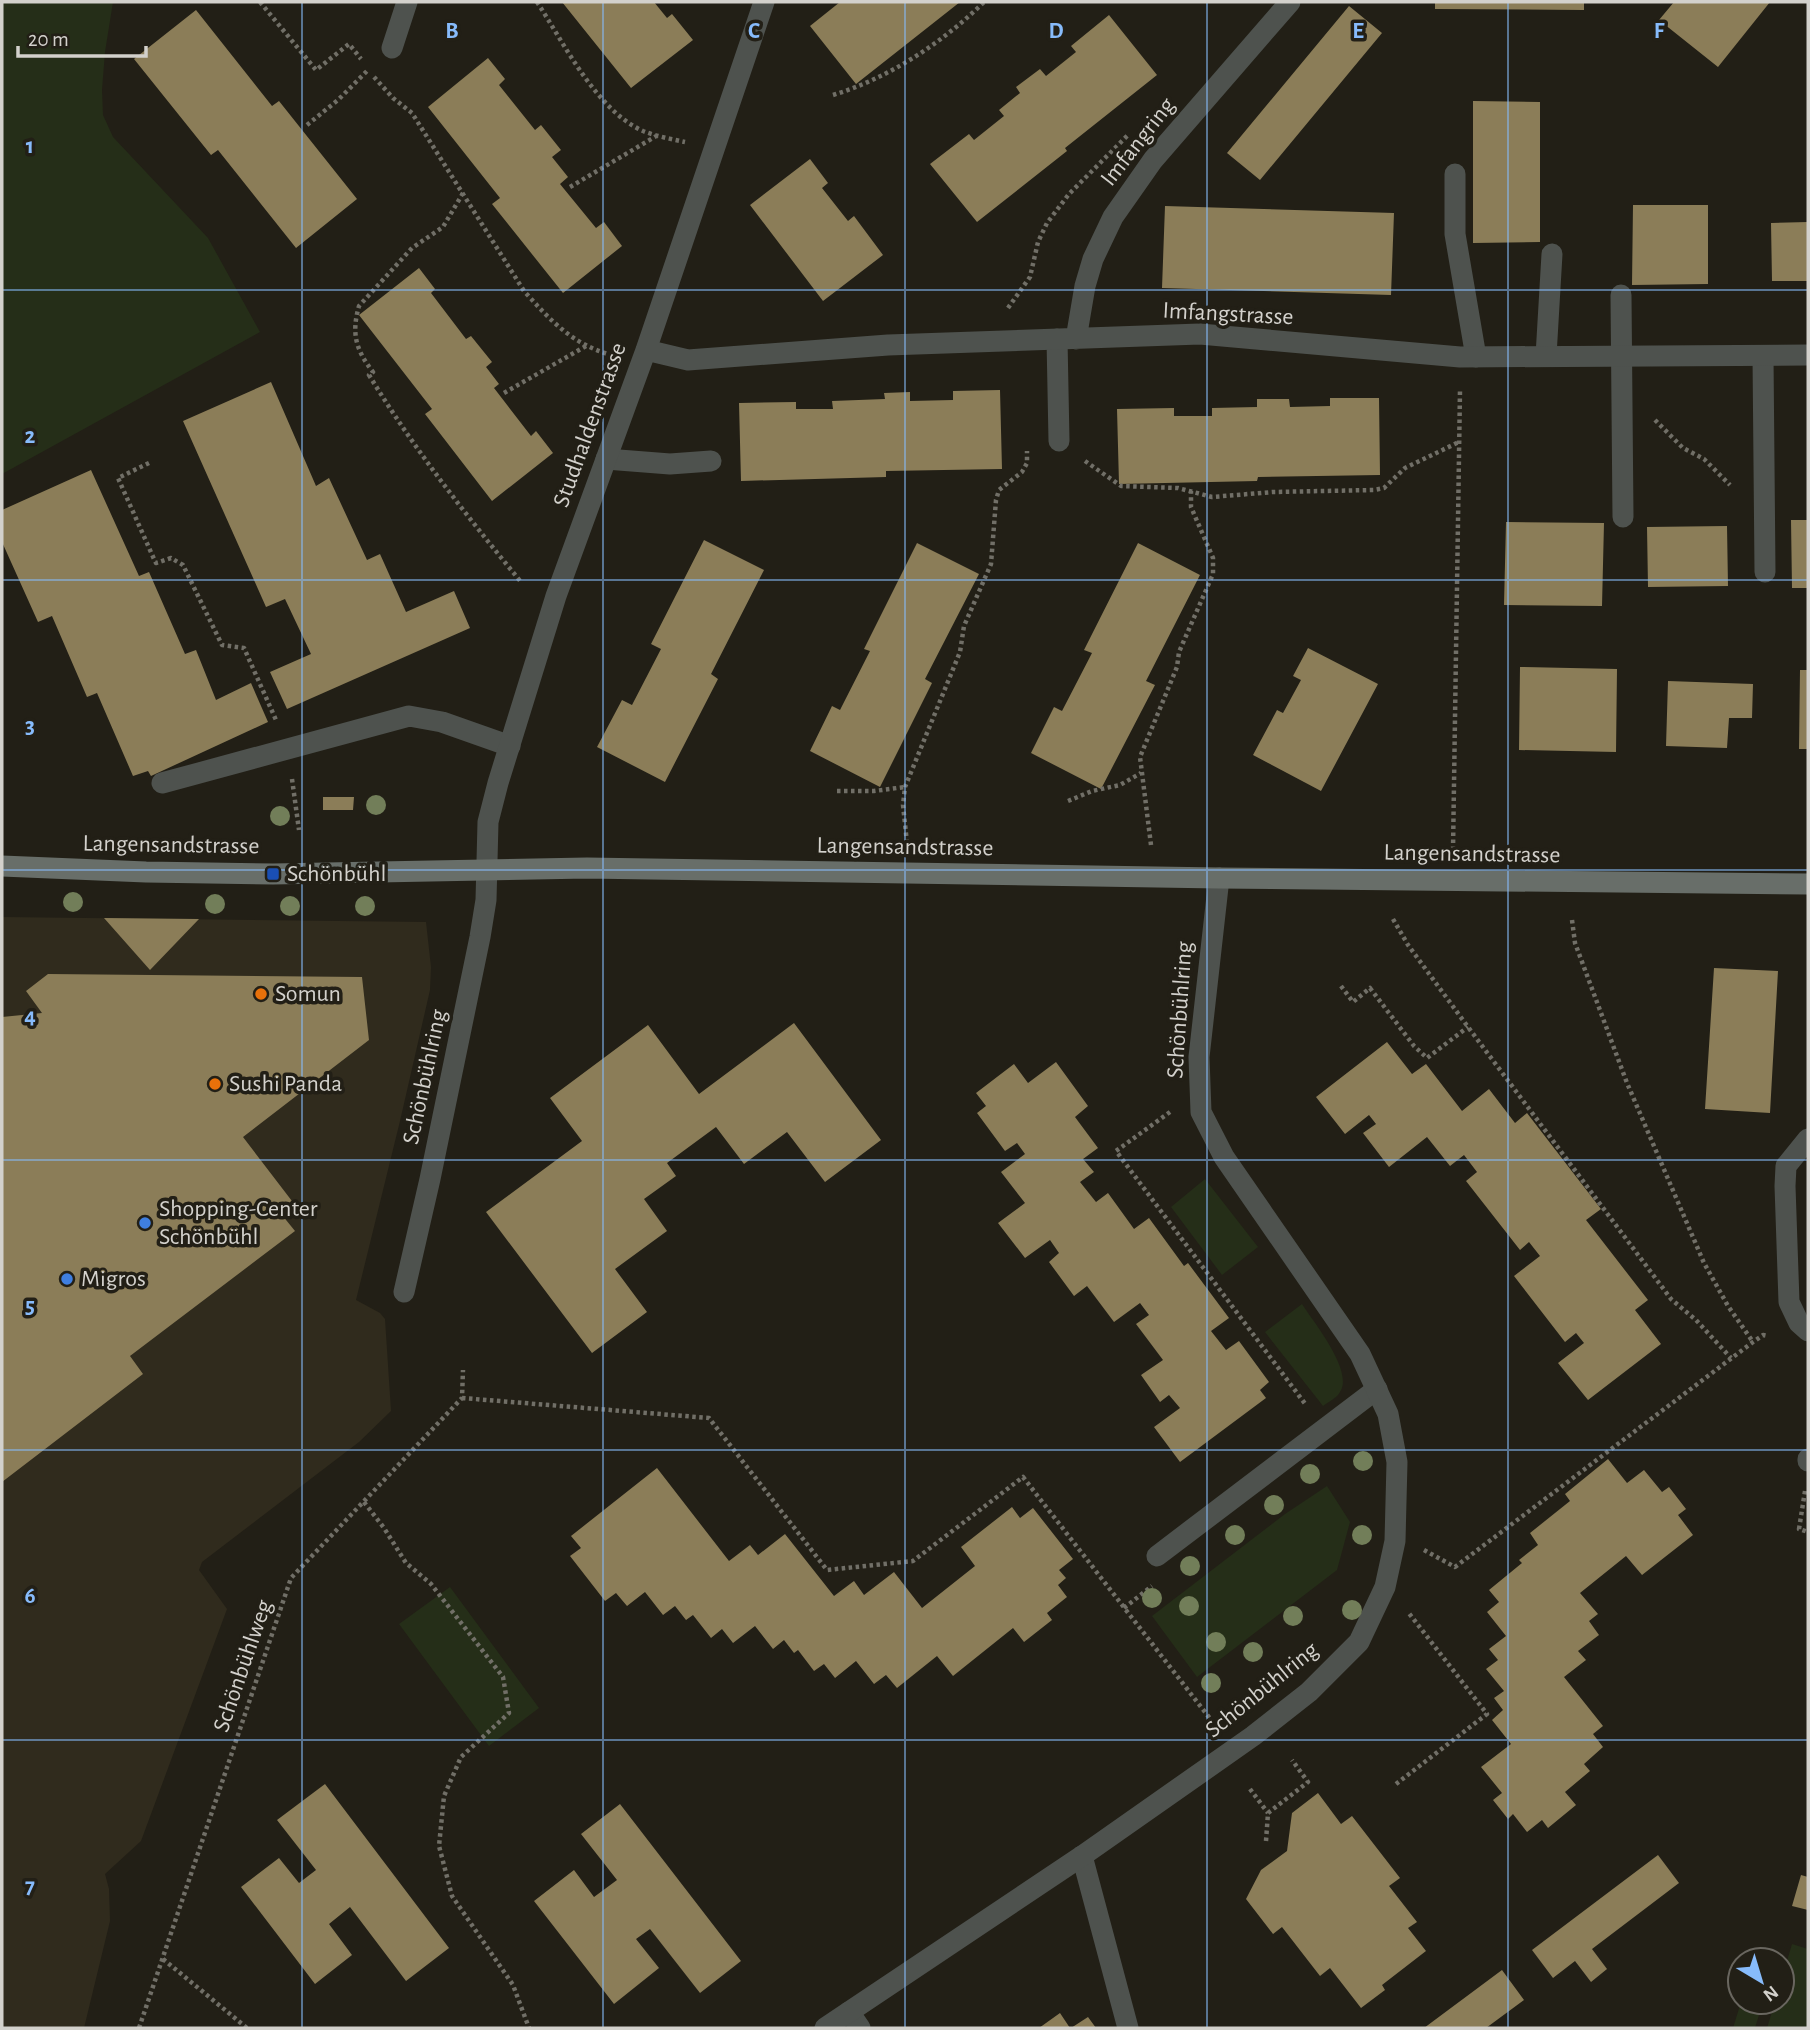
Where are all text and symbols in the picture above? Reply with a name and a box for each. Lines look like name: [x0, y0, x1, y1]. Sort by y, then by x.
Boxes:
scale bar: [18, 14, 145, 58]
text: B: [445, 20, 459, 43]
text: C: [748, 20, 760, 43]
text: D: [1048, 20, 1064, 43]
text: E: [1352, 20, 1364, 43]
text: F: [1654, 20, 1665, 43]
text: 20 m: [28, 29, 69, 50]
street label: Imfangring: [1096, 93, 1180, 191]
text: 1: [26, 135, 34, 158]
street label: Imfangstrasse: [1162, 299, 1294, 329]
street label: Studhaldenstrasse: [549, 340, 631, 510]
text: 2: [25, 425, 36, 448]
text: 3: [25, 715, 35, 738]
street label: Langensandstrasse: [82, 831, 260, 859]
street label: Langensandstrasse: [816, 833, 994, 861]
street label: Langensandstrasse: [1383, 840, 1561, 868]
place label: Schönbühl: [287, 862, 386, 886]
marker: Schönbühl: [265, 866, 281, 882]
street label: Schönbühlring: [1163, 940, 1197, 1079]
place label: Somun: [275, 982, 341, 1006]
marker: Somun: [253, 986, 269, 1002]
text: 4: [24, 1005, 36, 1028]
street label: Schönbühlring: [399, 1007, 451, 1147]
place label: Sushi Panda: [229, 1072, 342, 1096]
marker: Sushi Panda: [207, 1076, 223, 1092]
place label: Shopping-Center Schönbühl: [159, 1197, 318, 1249]
marker: Shopping-Center Schönbühl: [137, 1215, 153, 1231]
place label: Migros: [81, 1267, 146, 1291]
marker: Migros: [59, 1271, 75, 1287]
text: 5: [25, 1295, 35, 1318]
text: 6: [24, 1585, 36, 1608]
street label: Schönbühlweg: [209, 1597, 277, 1735]
street label: Schönbühlring: [1201, 1637, 1323, 1742]
text: 7: [25, 1875, 35, 1898]
north arrow: [1726, 1946, 1796, 2016]
text: N: [1759, 1982, 1782, 2005]

